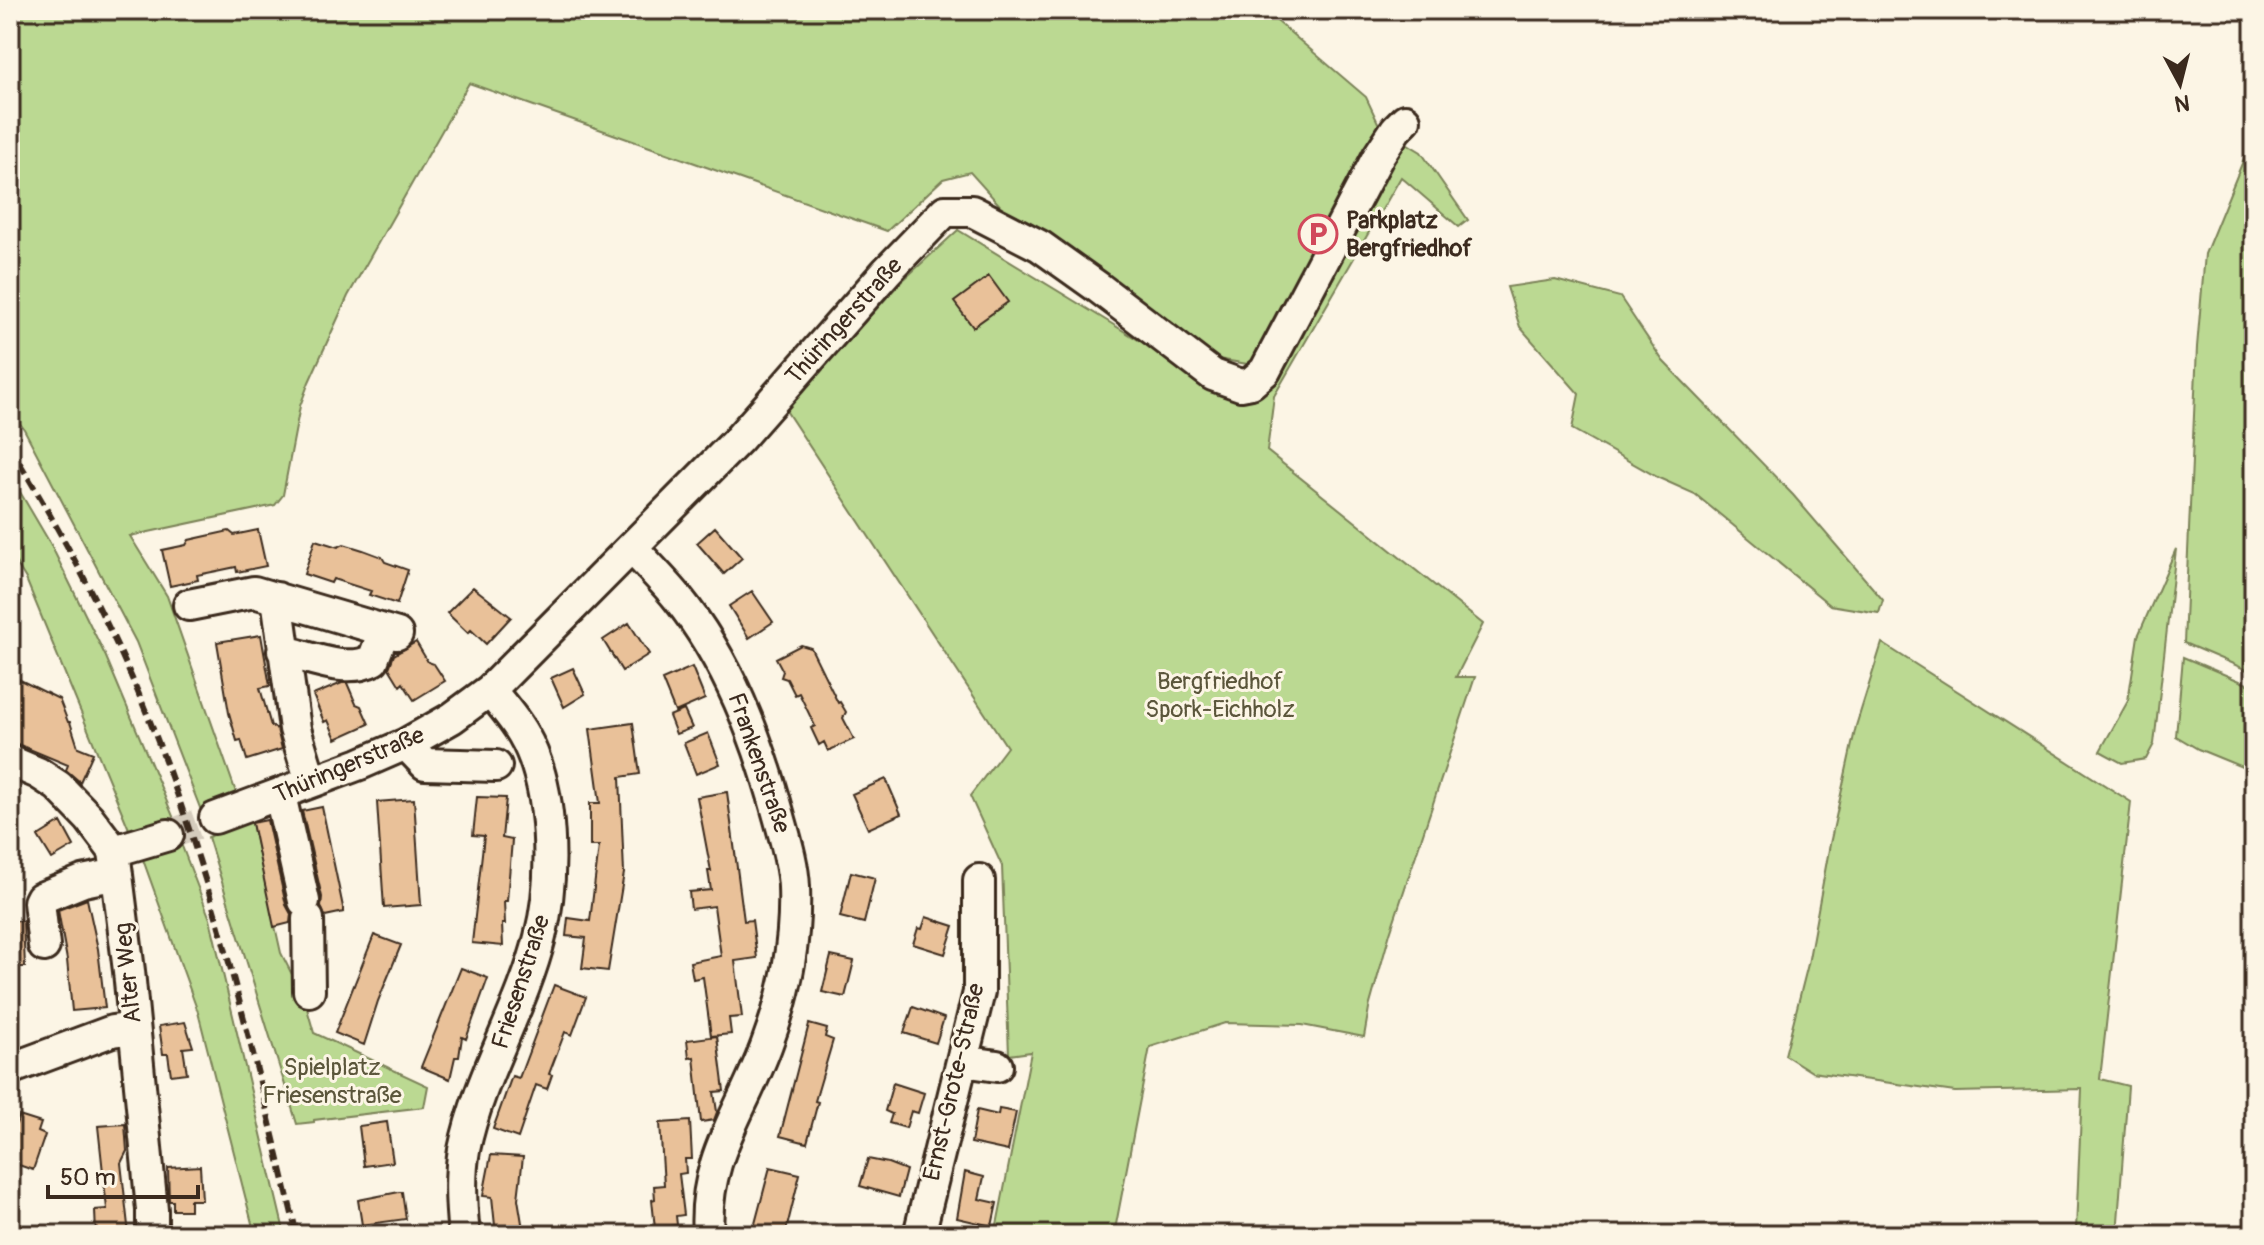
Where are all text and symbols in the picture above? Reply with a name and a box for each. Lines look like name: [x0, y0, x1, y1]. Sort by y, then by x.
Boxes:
north arrow: [2140, 44, 2220, 124]
text: N: [2173, 88, 2191, 118]
place label: Parkplatz Bergfriedhof: [1346, 206, 1472, 263]
parking icon: Parkplatz Bergfriedhof: [1297, 213, 1339, 255]
street label: Thüringerstraße: [779, 251, 909, 390]
park label: Bergfriedhof Spork-Eichholz: [1145, 667, 1295, 724]
street label: Frankenstraße: [721, 689, 797, 837]
street label: Thüringerstraße: [269, 720, 429, 810]
street label: Friesenstraße: [486, 911, 556, 1053]
street label: Alter Weg: [108, 921, 148, 1025]
street label: Ernst-Grote-Straße: [917, 980, 991, 1184]
park label: Spielplatz Friesenstraße: [262, 1053, 402, 1110]
scale bar: [48, 1149, 198, 1199]
text: 50 m: [60, 1163, 116, 1192]

